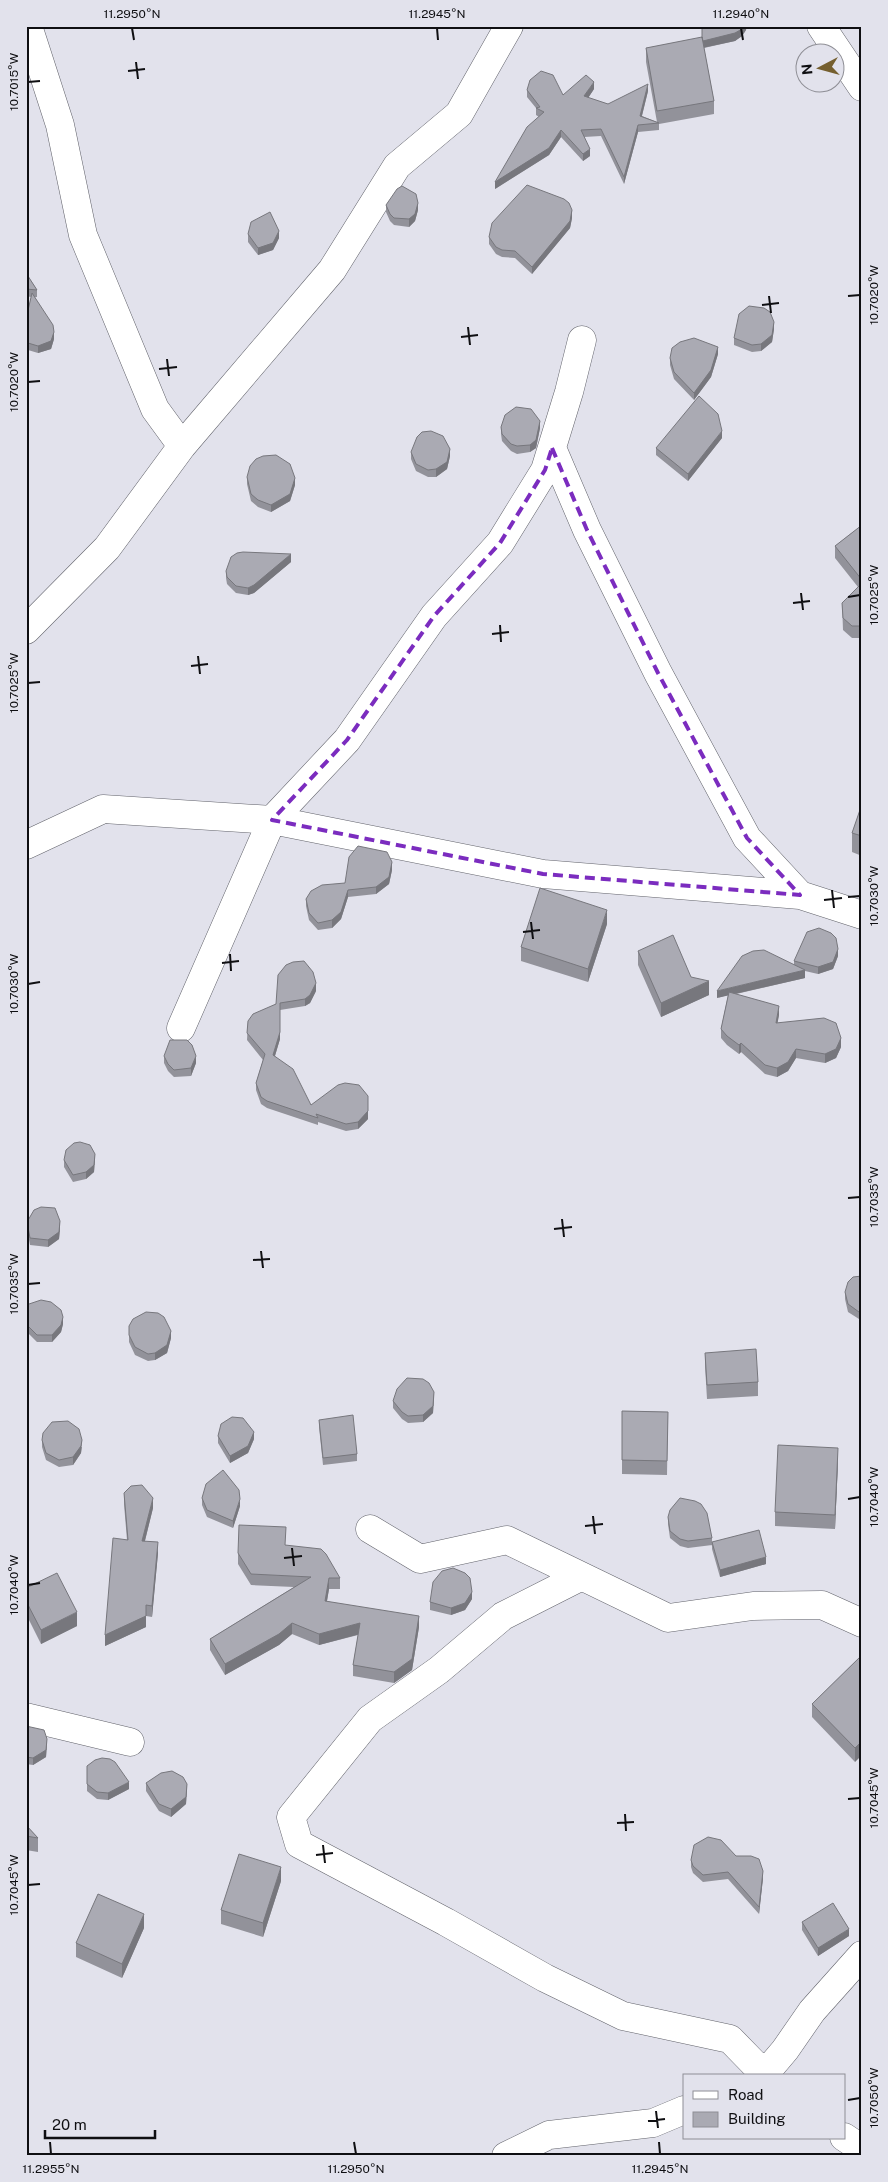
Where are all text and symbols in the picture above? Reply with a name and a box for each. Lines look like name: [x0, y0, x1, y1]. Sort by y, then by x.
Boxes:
text: 11.2950°N: [104, 7, 161, 21]
text: 11.2945°N: [408, 7, 466, 21]
text: 11.2940°N: [713, 7, 769, 21]
north arrow: [796, 42, 846, 92]
text: 10.7015°W: [7, 52, 21, 111]
text: N: [799, 63, 816, 76]
text: 10.7020°W: [867, 264, 881, 325]
text: 10.7020°W: [7, 351, 21, 412]
text: 10.7025°W: [867, 564, 881, 625]
text: 10.7025°W: [7, 652, 21, 713]
text: 10.7030°W: [867, 865, 881, 926]
text: 10.7030°W: [7, 953, 21, 1014]
text: 10.7035°W: [867, 1166, 881, 1227]
text: 10.7035°W: [7, 1253, 21, 1314]
text: 10.7040°W: [867, 1466, 881, 1527]
text: 10.7040°W: [7, 1554, 21, 1615]
text: 10.7045°W: [867, 1767, 881, 1828]
text: 10.7045°W: [7, 1854, 21, 1915]
text: 10.7050°W: [867, 2067, 881, 2128]
legend: [683, 2074, 846, 2140]
text: Road: [728, 2086, 764, 2103]
scale bar: [45, 2107, 155, 2139]
text: Building: [728, 2110, 786, 2127]
text: 20 m: [52, 2116, 87, 2133]
text: 11.2955°N: [22, 2162, 80, 2176]
text: 11.2950°N: [328, 2162, 385, 2176]
text: 11.2945°N: [631, 2162, 689, 2176]

